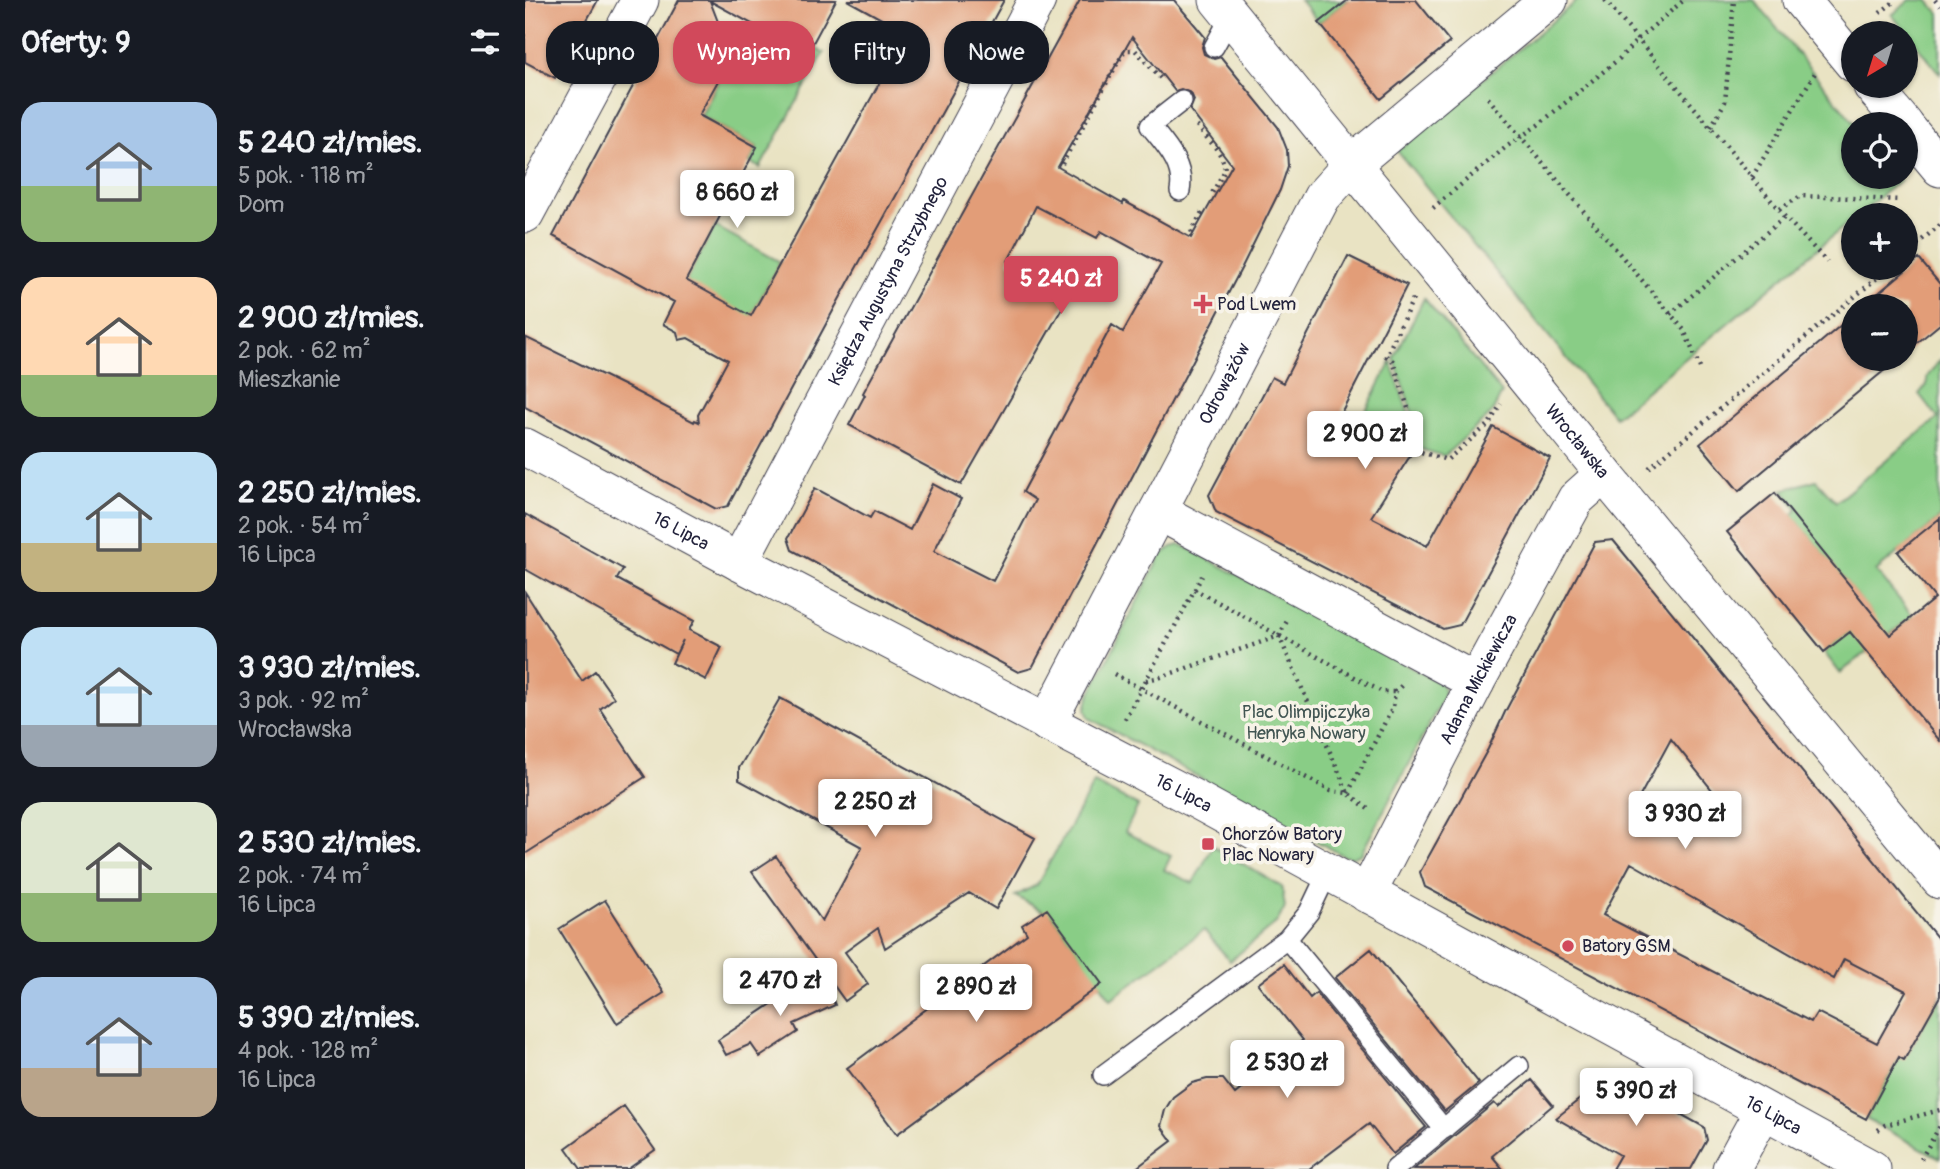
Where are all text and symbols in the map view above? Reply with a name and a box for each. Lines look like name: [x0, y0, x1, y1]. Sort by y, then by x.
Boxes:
chip: Kupno: [546, 21, 659, 84]
chip: Wynajem: [673, 21, 815, 84]
chip: Filtry: [829, 21, 930, 84]
chip: Nowe: [944, 21, 1049, 84]
north arrow: [1841, 21, 1918, 98]
map controls: [1841, 21, 1918, 371]
icon: filters: [466, 23, 504, 61]
text: Oferty: 9: [21, 24, 131, 61]
button: locate: [1841, 112, 1918, 189]
text: 5 240 zł/mies.: [238, 124, 423, 161]
icon: home: [77, 130, 161, 214]
text: 5 pok. · 118 m²: [238, 161, 374, 190]
pin: 8 660 zł: [665, 170, 809, 230]
street label: Księdza Augustyna Strzybnego: [823, 172, 953, 390]
text: 8 660 zł: [696, 178, 778, 207]
text: Dom: [238, 190, 285, 219]
button: +: [1841, 203, 1918, 280]
pin: 5 240 zł: [989, 256, 1133, 316]
text: 5 240 zł: [1020, 264, 1102, 293]
place label: Pod Lwem: [1217, 293, 1296, 316]
button: −: [1841, 294, 1918, 371]
marker: Pod Lwem: [1195, 296, 1211, 312]
text: 2 900 zł/mies.: [238, 299, 425, 336]
icon: home: [77, 305, 161, 389]
text: 2 pok. · 62 m²: [238, 336, 371, 365]
street label: Odrowążów: [1194, 339, 1256, 428]
text: Mieszkanie: [238, 365, 340, 394]
street label: Wrocławska: [1540, 400, 1614, 483]
pin: 2 900 zł: [1293, 412, 1437, 471]
text: 2 900 zł: [1323, 419, 1407, 448]
text: 2 250 zł/mies.: [238, 474, 422, 511]
icon: home: [77, 480, 161, 564]
street label: 16 Lipca: [648, 507, 713, 556]
text: 2 pok. · 54 m²: [238, 511, 370, 540]
text: 16 Lipca: [238, 540, 316, 569]
street label: Adama Mickiewicza: [1435, 610, 1523, 748]
text: 3 930 zł/mies.: [238, 649, 421, 686]
icon: home: [77, 655, 161, 739]
text: 3 pok. · 92 m²: [238, 686, 369, 715]
park label: Plac Olimpijczyka Henryka Nowary: [1242, 701, 1370, 745]
text: Wrocławska: [238, 715, 352, 744]
street label: 16 Lipca: [1151, 769, 1216, 818]
pin: 2 250 zł: [803, 780, 947, 839]
text: 2 250 zł: [834, 787, 916, 816]
pin: 3 930 zł: [1613, 792, 1757, 851]
text: 3 930 zł: [1645, 799, 1725, 828]
place label: Chorzów Batory Plac Nowary: [1222, 823, 1342, 867]
text: 2 530 zł/mies.: [238, 824, 422, 861]
icon: home: [77, 830, 161, 914]
marker: Chorzów Batory Plac Nowary: [1200, 836, 1216, 852]
text: 2 pok. · 74 m²: [238, 861, 370, 890]
text: 16 Lipca: [238, 890, 316, 919]
place label: Batory GSM: [1582, 935, 1670, 958]
marker: Batory GSM: [1560, 938, 1576, 954]
pin: 2 470 zł: [708, 958, 852, 1018]
pin: 2 890 zł: [904, 964, 1048, 1024]
text: 2 470 zł: [739, 966, 821, 995]
text: 2 890 zł: [936, 972, 1016, 1001]
text: 5 390 zł/mies.: [238, 999, 421, 1036]
icon: home: [77, 1005, 161, 1089]
text: 4 pok. · 128 m²: [238, 1036, 378, 1065]
pin: 2 530 zł: [1215, 1040, 1359, 1100]
text: 2 530 zł: [1246, 1048, 1328, 1077]
text: 16 Lipca: [238, 1065, 316, 1094]
pin: 5 390 zł: [1564, 1068, 1708, 1128]
text: 5 390 zł: [1596, 1076, 1676, 1105]
street label: 16 Lipca: [1741, 1091, 1805, 1140]

